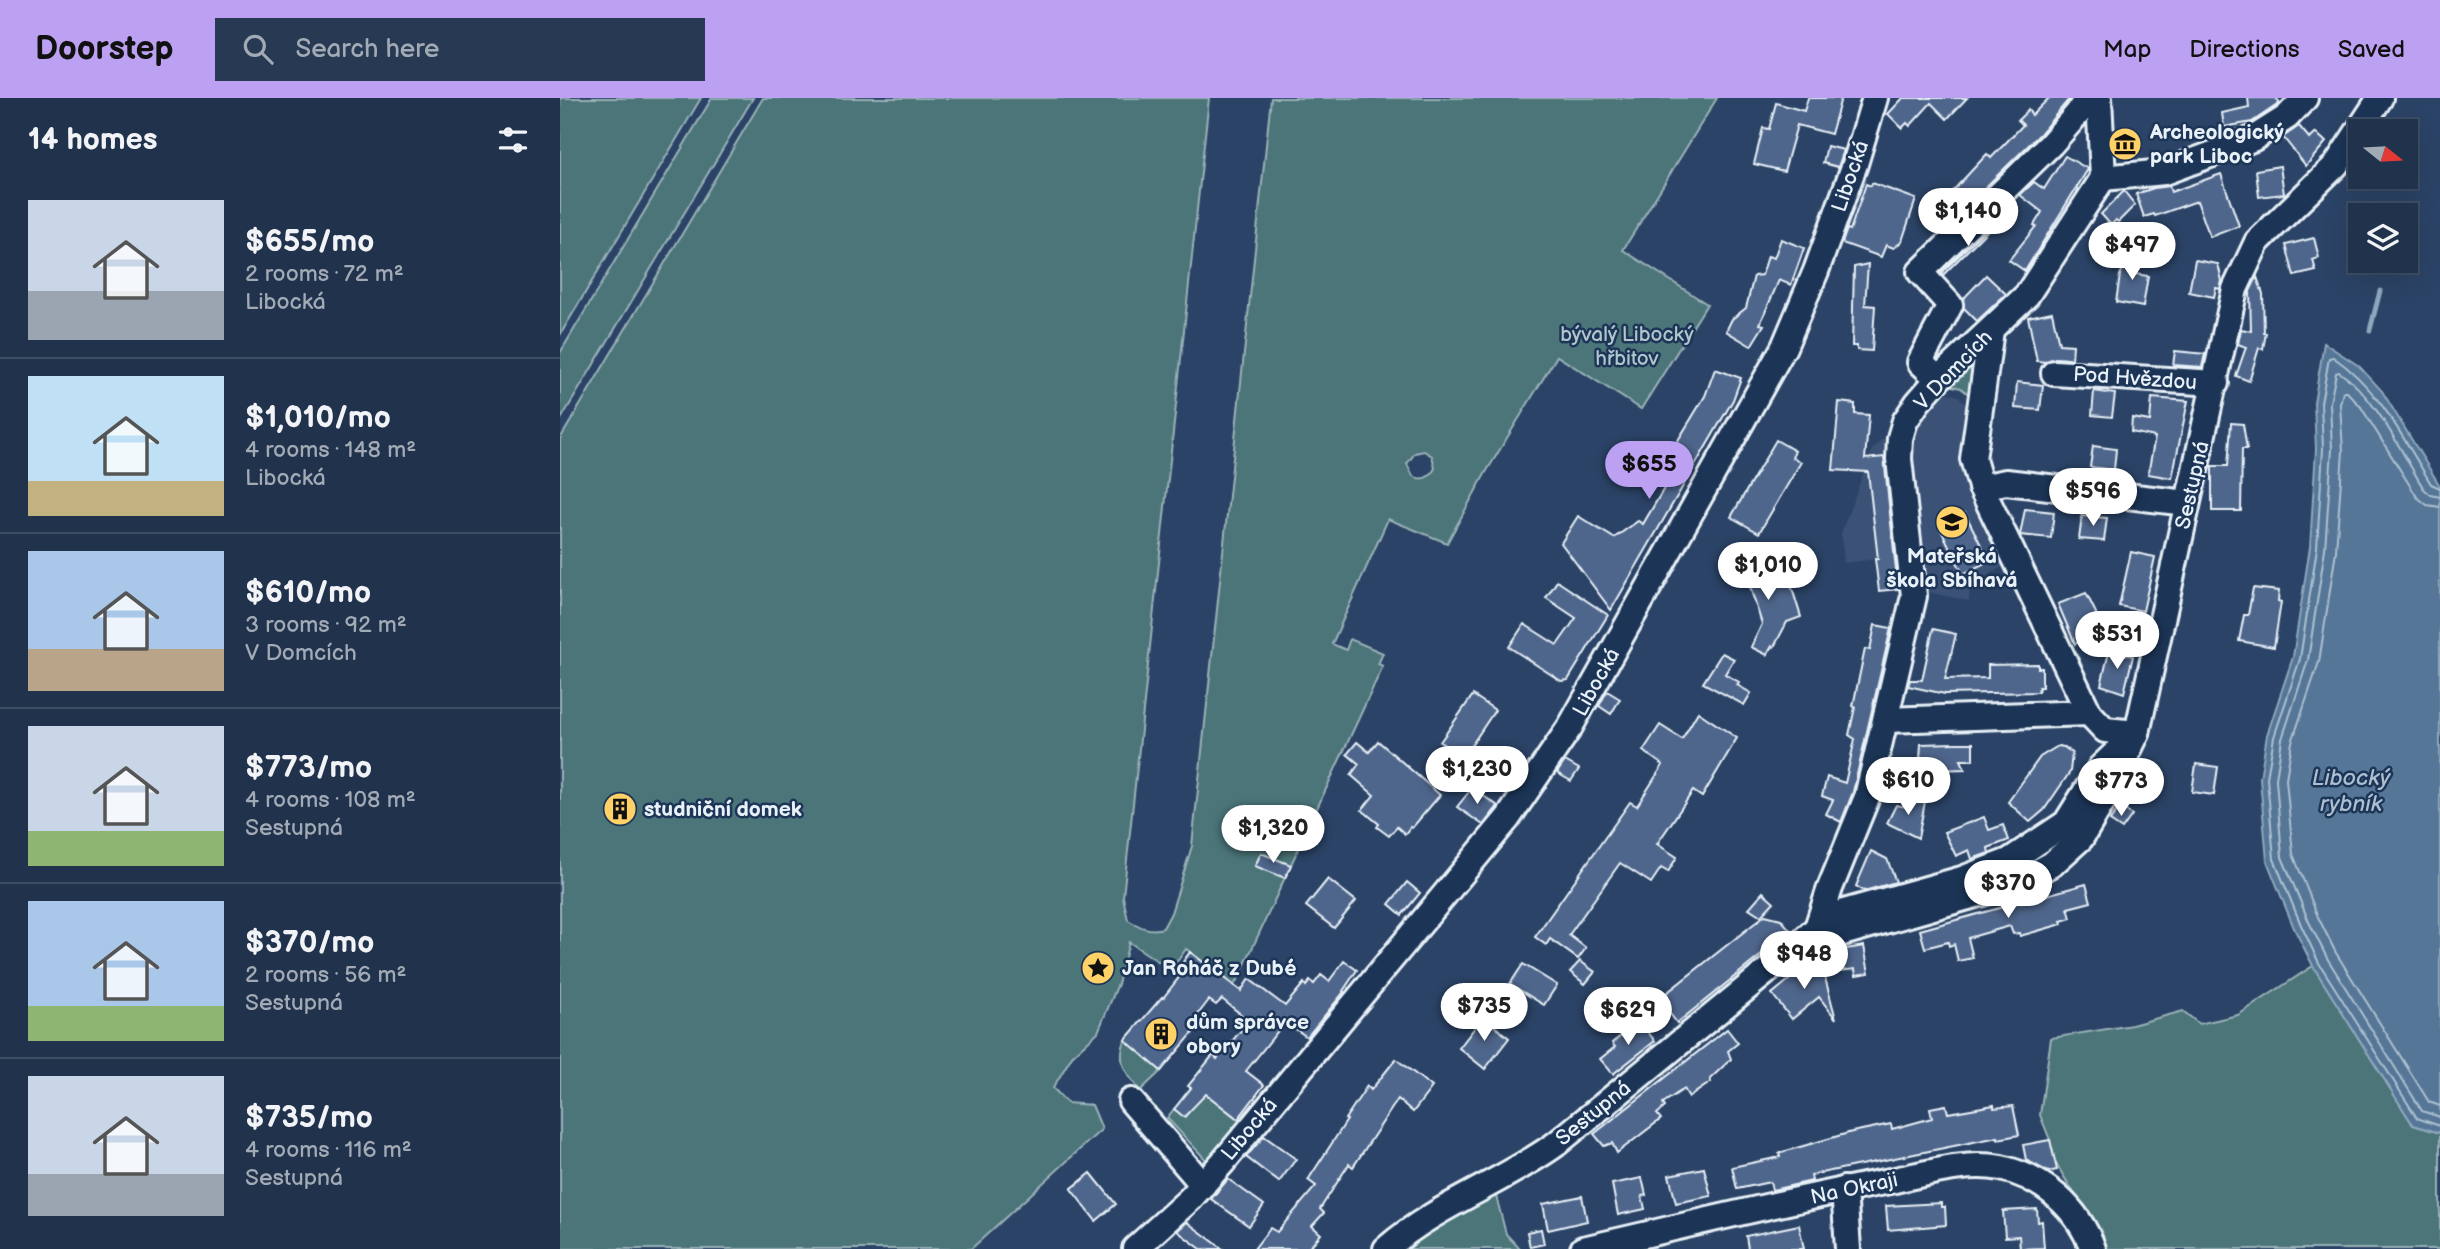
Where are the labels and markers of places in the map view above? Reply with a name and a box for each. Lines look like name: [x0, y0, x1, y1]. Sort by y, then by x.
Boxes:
place label: Archeologický park Liboc: [2149, 120, 2284, 169]
museum icon: Archeologický park Liboc: [2106, 125, 2144, 163]
pin: $1,140: [1911, 188, 2025, 248]
pin: $497: [2091, 222, 2173, 282]
pin: $655: [1608, 442, 1690, 501]
pin: $596: [2052, 468, 2134, 528]
school or university icon: Mateřská škola Sbíhavá: [1933, 503, 1971, 541]
pin: $1,010: [1711, 542, 1825, 602]
place label: Mateřská škola Sbíhavá: [1886, 544, 2018, 593]
pin: $531: [2076, 612, 2158, 671]
pin: $1,230: [1420, 746, 1534, 806]
pin: $610: [1867, 758, 1949, 817]
pin: $773: [2080, 758, 2162, 818]
building icon: studniční domek: [601, 790, 639, 828]
place label: studniční domek: [644, 797, 802, 822]
pin: $1,320: [1216, 806, 1330, 865]
pin: $370: [1967, 860, 2049, 920]
pin: $948: [1763, 932, 1845, 991]
place icon: Jan Roháč z Dubé: [1079, 949, 1117, 987]
place label: Jan Roháč z Dubé: [1122, 956, 1297, 981]
pin: $735: [1443, 984, 1525, 1043]
pin: $629: [1587, 988, 1669, 1047]
place label: dům správce obory: [1186, 1010, 1309, 1059]
building icon: dům správce obory: [1142, 1015, 1180, 1053]

